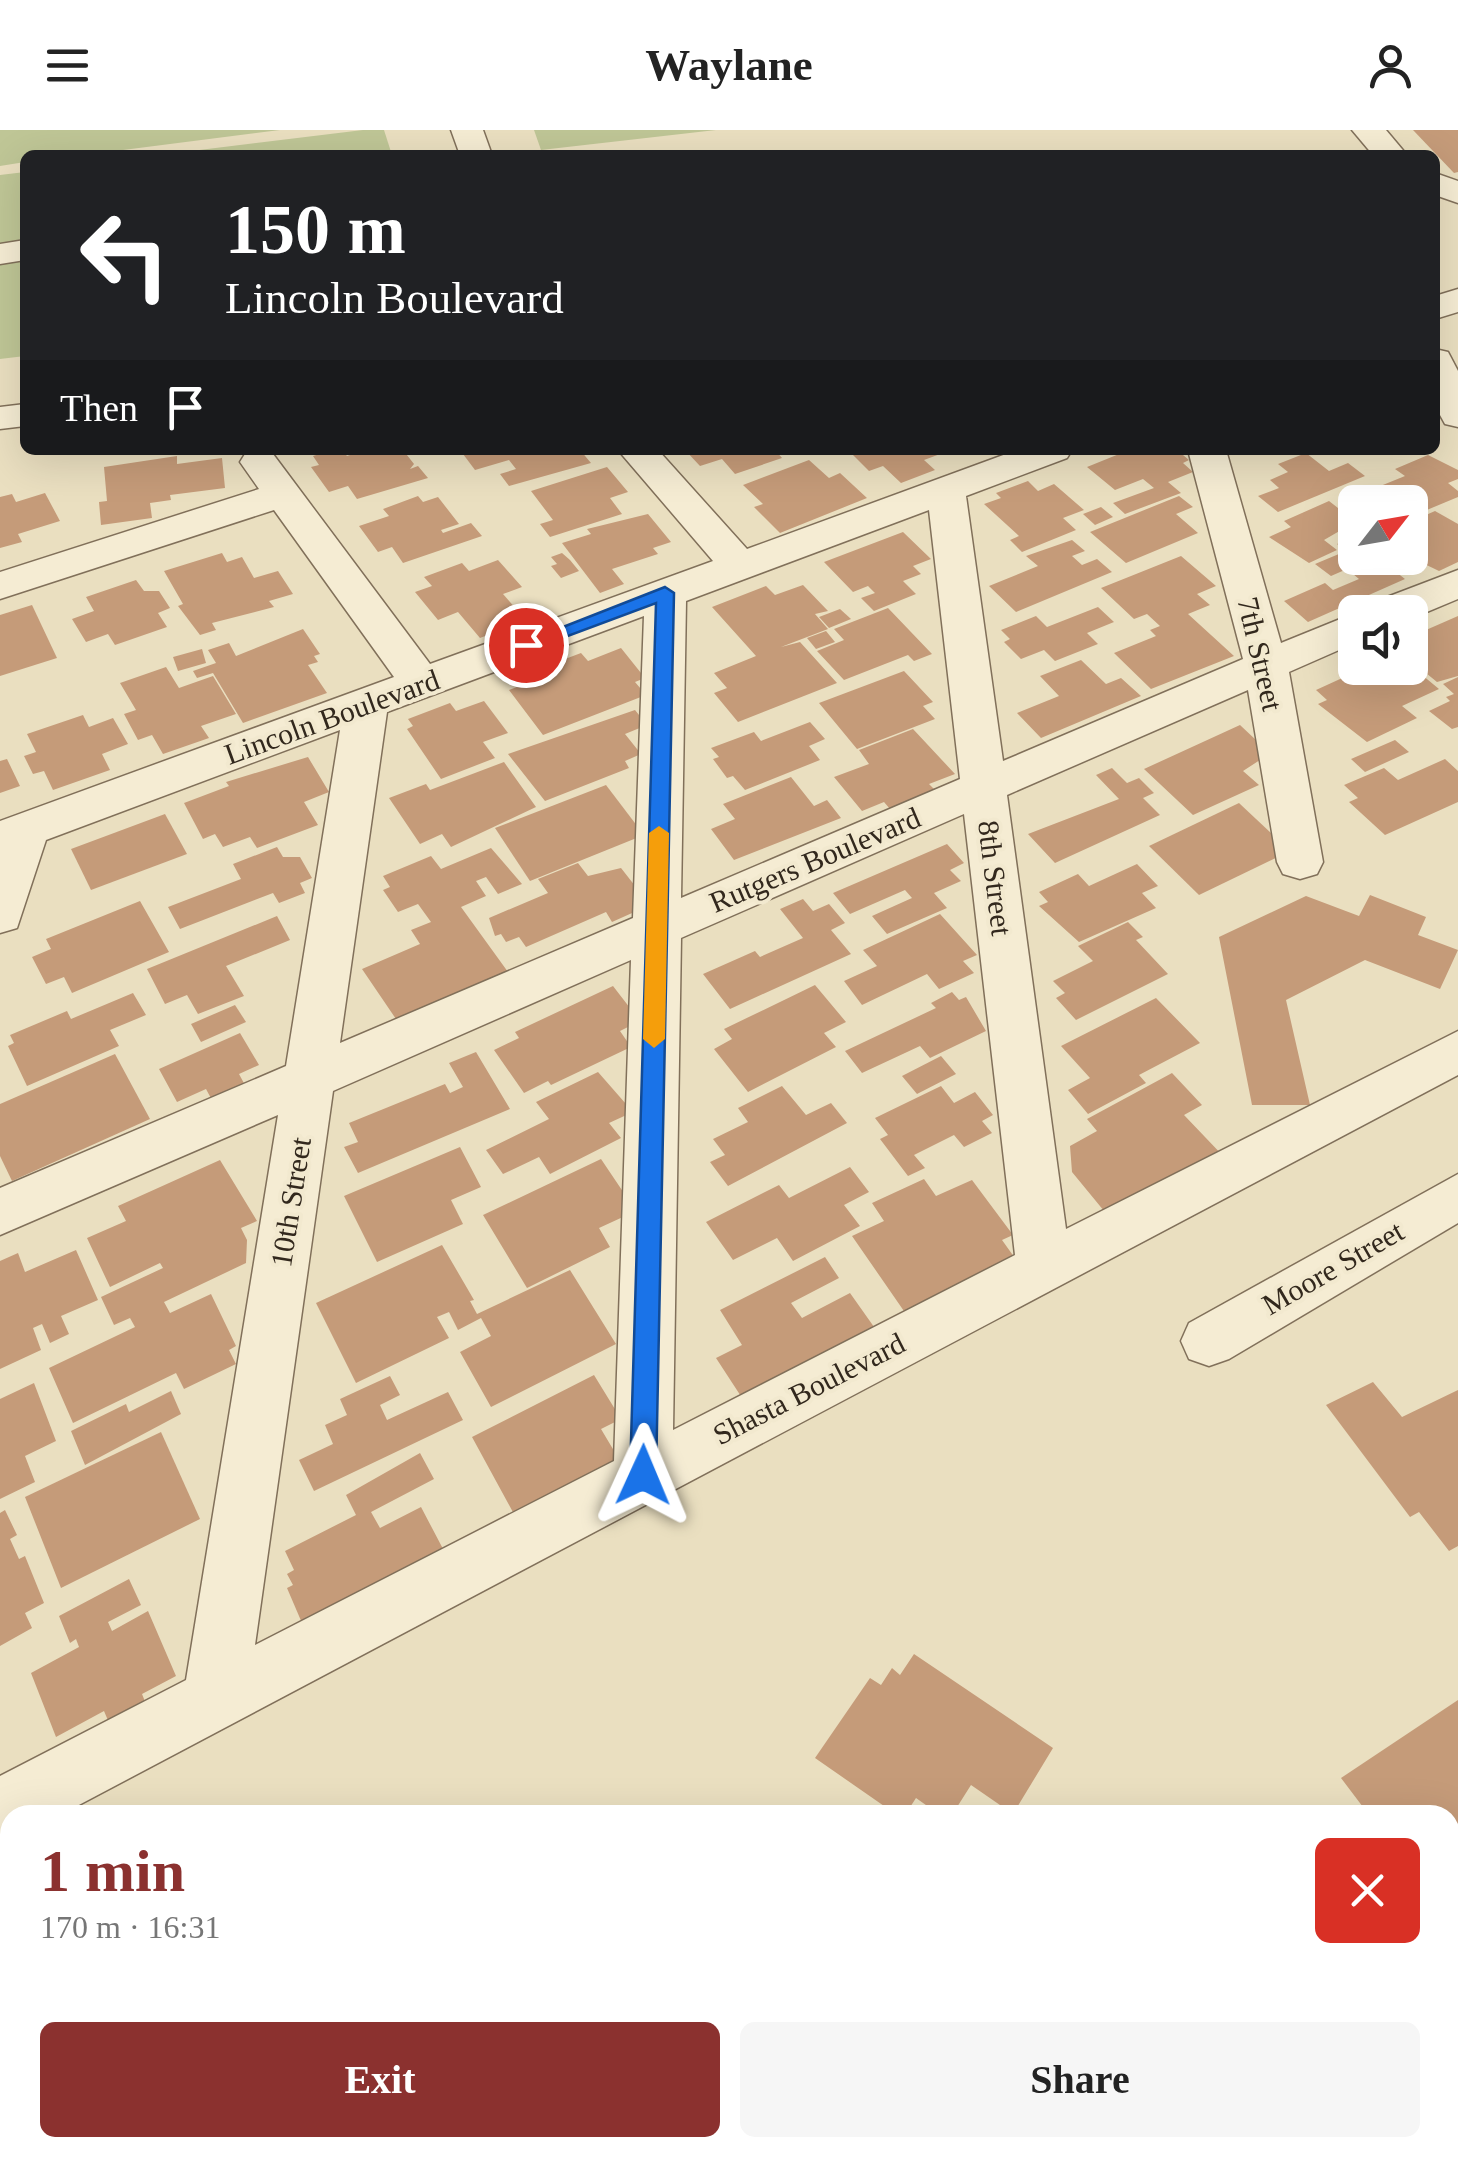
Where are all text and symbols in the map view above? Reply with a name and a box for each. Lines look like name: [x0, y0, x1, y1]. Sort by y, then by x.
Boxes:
icon: menu: [40, 38, 95, 93]
icon: person: [1363, 38, 1418, 93]
text: Waylane: [645, 40, 813, 90]
icon: left: [60, 190, 190, 320]
text: 150 m: [225, 191, 406, 268]
text: Lincoln Boulevard: [225, 273, 564, 323]
icon: arrive: [158, 380, 213, 435]
text: Then: [60, 387, 138, 429]
north arrow: [1338, 485, 1428, 575]
map controls: [1338, 485, 1428, 685]
street label: 7th Street: [1231, 594, 1290, 715]
button: sound: [1338, 595, 1428, 685]
pin: [484, 603, 569, 688]
icon: arrive: [499, 618, 554, 673]
street label: Lincoln Boulevard: [220, 662, 444, 771]
street label: Rutgers Boulevard: [704, 800, 925, 919]
street label: 8th Street: [972, 818, 1019, 938]
street label: 10th Street: [264, 1134, 317, 1269]
street label: Moore Street: [1256, 1214, 1410, 1321]
street label: Shasta Boulevard: [707, 1326, 910, 1451]
position arrow: [591, 1423, 695, 1527]
text: 1 min: [40, 1838, 185, 1904]
button: close: [1315, 1838, 1420, 1943]
text: 170 m · 16:31: [40, 1909, 220, 1945]
button: Exit: [40, 2022, 720, 2137]
button: Share: [740, 2022, 1420, 2137]

